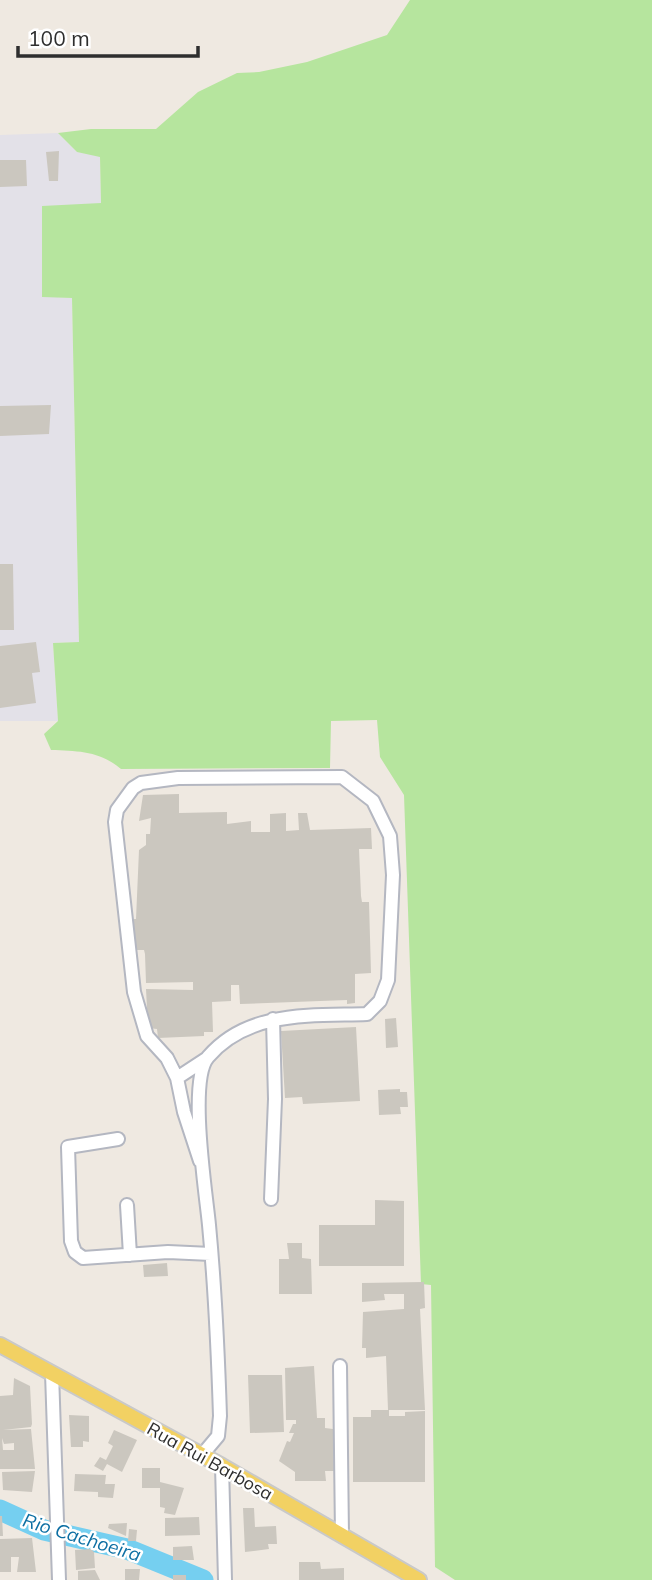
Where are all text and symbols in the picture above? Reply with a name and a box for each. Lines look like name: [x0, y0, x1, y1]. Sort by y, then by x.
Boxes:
scale bar: [18, 14, 198, 58]
text: 100 m: [28, 25, 90, 51]
street label: Rua Rui Barbosa: [143, 1417, 277, 1505]
water label: Rio Cachoeira: [20, 1508, 144, 1566]

